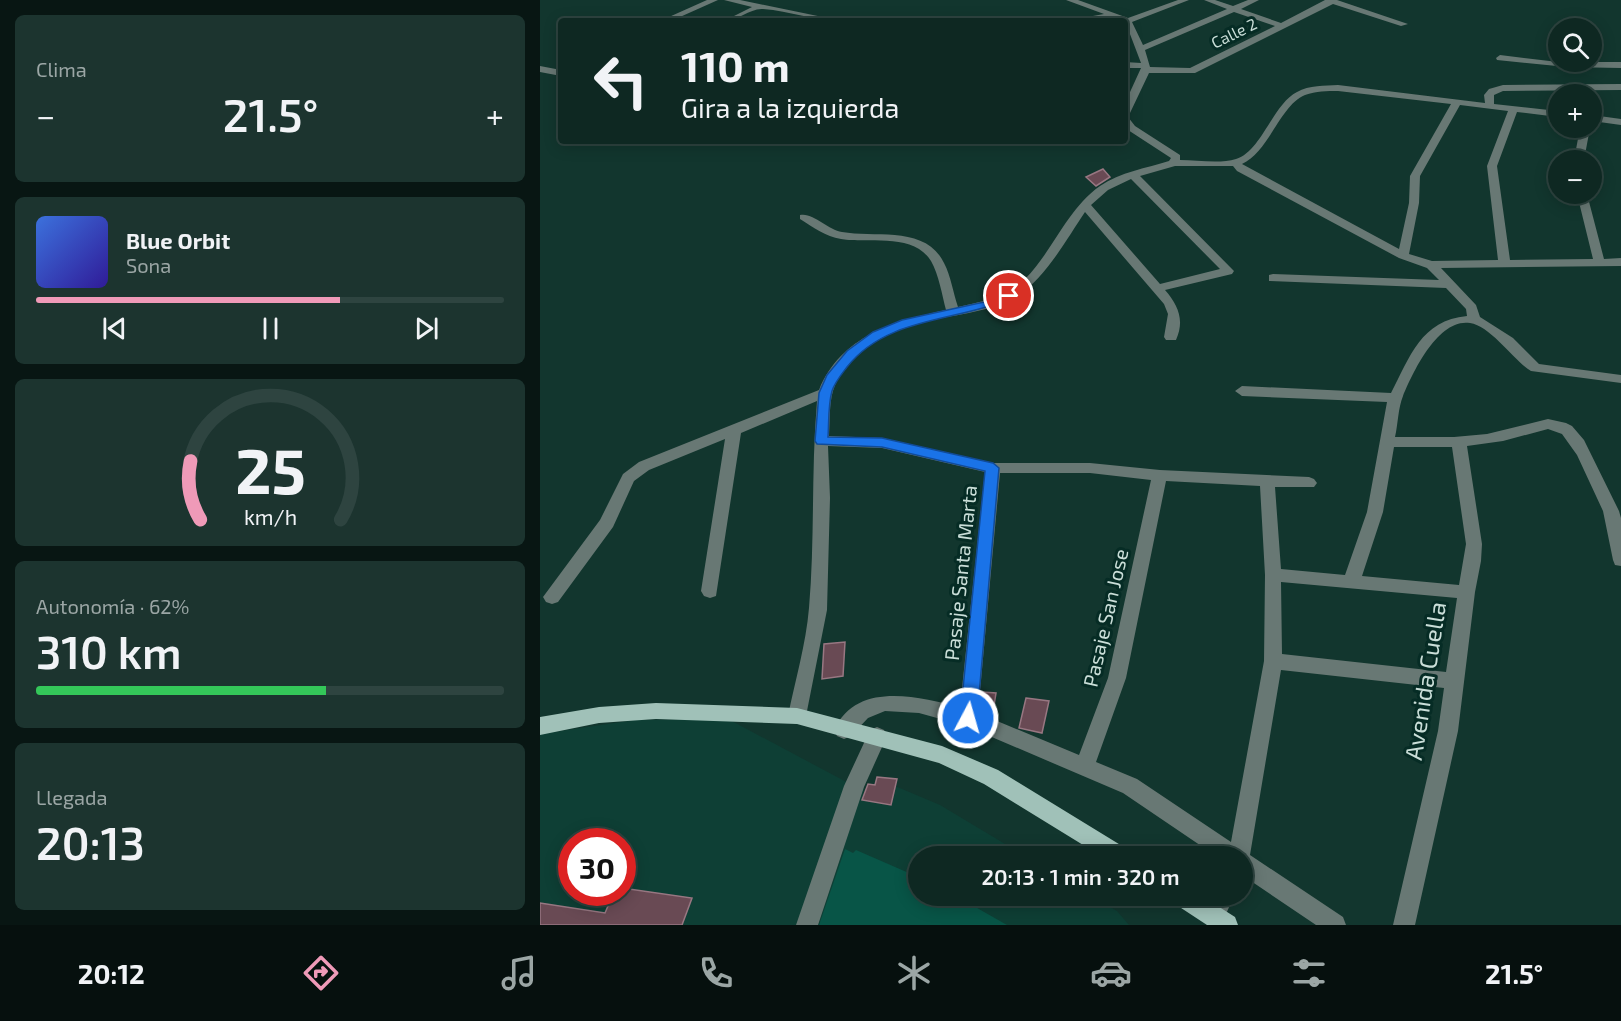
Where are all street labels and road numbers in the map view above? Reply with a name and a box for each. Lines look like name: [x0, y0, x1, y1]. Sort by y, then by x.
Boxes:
street label: Calle 2: [1208, 13, 1260, 52]
street label: Pasaje Santa Marta: [939, 484, 981, 662]
street label: Pasaje San Jose: [1077, 546, 1133, 689]
street label: Avenida Cuella: [1398, 600, 1451, 762]

